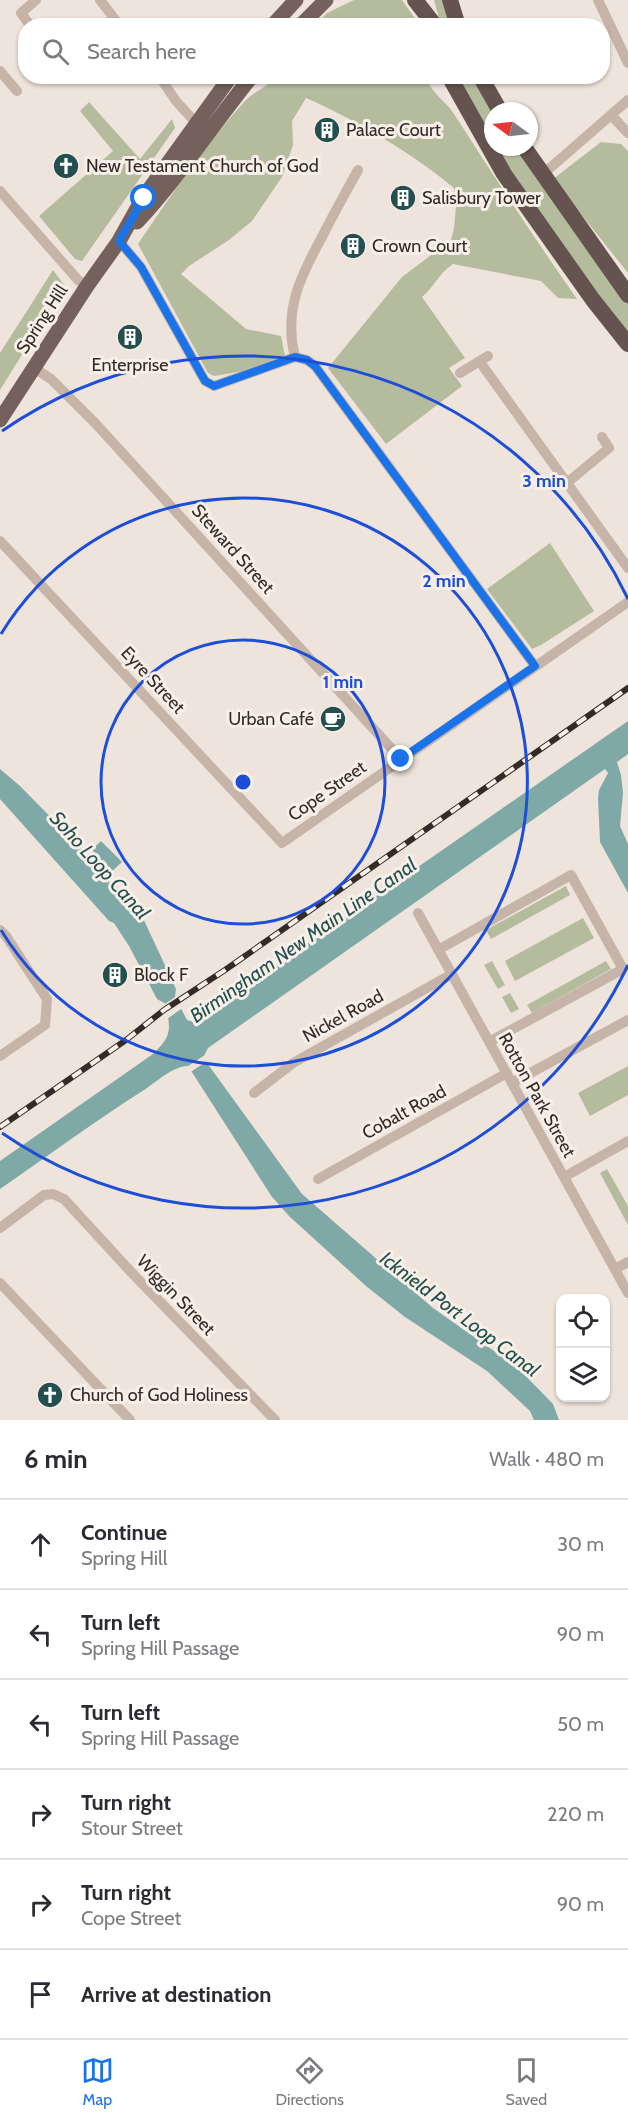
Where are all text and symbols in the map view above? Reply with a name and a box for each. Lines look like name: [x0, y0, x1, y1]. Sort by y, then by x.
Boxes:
search box: [18, 18, 610, 84]
icon: search: [39, 35, 72, 68]
text: Search here: [87, 38, 196, 65]
north arrow: [484, 102, 538, 156]
building icon: Palace Court: [312, 115, 342, 145]
place label: Palace Court: [346, 119, 441, 141]
church icon: New Testament Church of God: [51, 151, 81, 181]
place label: New Testament Church of God: [86, 155, 319, 177]
building icon: Salisbury Tower: [388, 183, 418, 213]
route start: [130, 184, 156, 210]
place label: Salisbury Tower: [422, 187, 541, 209]
building icon: Crown Court: [338, 231, 368, 261]
place label: Crown Court: [372, 235, 467, 257]
street label: Spring Hill: [12, 280, 73, 358]
building icon: Enterprise: [115, 322, 145, 352]
place label: Enterprise: [92, 354, 168, 376]
text: 3 min: [522, 470, 566, 492]
street label: Steward Street: [187, 500, 279, 598]
text: 2 min: [422, 570, 466, 592]
street label: Eyre Street: [116, 642, 190, 718]
text: 1 min: [323, 671, 363, 693]
cafe icon: Urban Café: [318, 704, 348, 734]
place label: Urban Café: [228, 708, 314, 730]
route end: [387, 745, 413, 771]
street label: Cope Street: [284, 756, 370, 826]
centre of rings: [233, 772, 253, 792]
water label: Soho Loop Canal: [45, 806, 155, 924]
water label: Birmingham New Main Line Canal: [185, 852, 421, 1028]
building icon: Block F: [100, 960, 130, 990]
place label: Block F: [134, 964, 189, 986]
street label: Nickel Road: [299, 985, 387, 1047]
street label: Rotton Park Street: [494, 1029, 580, 1161]
street label: Cobalt Road: [358, 1080, 450, 1144]
water label: Icknield Port Loop Canal: [375, 1246, 545, 1382]
street label: Wiggin Street: [132, 1250, 220, 1340]
map controls: [556, 1294, 610, 1402]
button: locate: [556, 1294, 610, 1348]
button: layers: [556, 1348, 610, 1402]
church icon: Church of God Holiness: [35, 1380, 65, 1410]
place label: Church of God Holiness: [70, 1384, 248, 1406]
text: 6 min: [24, 1443, 88, 1475]
text: Walk · 480 m: [489, 1447, 604, 1471]
text: Continue: [81, 1519, 167, 1546]
icon: ahead: [24, 1528, 57, 1561]
text: 30 m: [557, 1532, 604, 1556]
text: Spring Hill: [81, 1546, 168, 1570]
text: Turn left: [81, 1609, 160, 1636]
icon: left: [24, 1618, 57, 1651]
text: 90 m: [557, 1622, 604, 1646]
text: Spring Hill Passage: [81, 1636, 239, 1660]
text: Turn left: [81, 1699, 160, 1726]
icon: left: [24, 1708, 57, 1741]
text: 50 m: [557, 1712, 604, 1736]
text: Spring Hill Passage: [81, 1726, 239, 1750]
text: Turn right: [81, 1789, 171, 1816]
icon: right: [24, 1798, 57, 1831]
text: 220 m: [547, 1802, 604, 1826]
text: Stour Street: [81, 1816, 183, 1840]
text: Turn right: [81, 1879, 171, 1906]
icon: right: [24, 1888, 57, 1921]
text: 90 m: [557, 1892, 604, 1916]
text: Cope Street: [81, 1906, 181, 1930]
icon: arrive: [24, 1978, 57, 2011]
text: Arrive at destination: [81, 1981, 271, 2008]
tab: Map: [81, 2054, 114, 2109]
tab: Directions: [276, 2054, 344, 2109]
tab: Saved: [506, 2054, 547, 2109]

